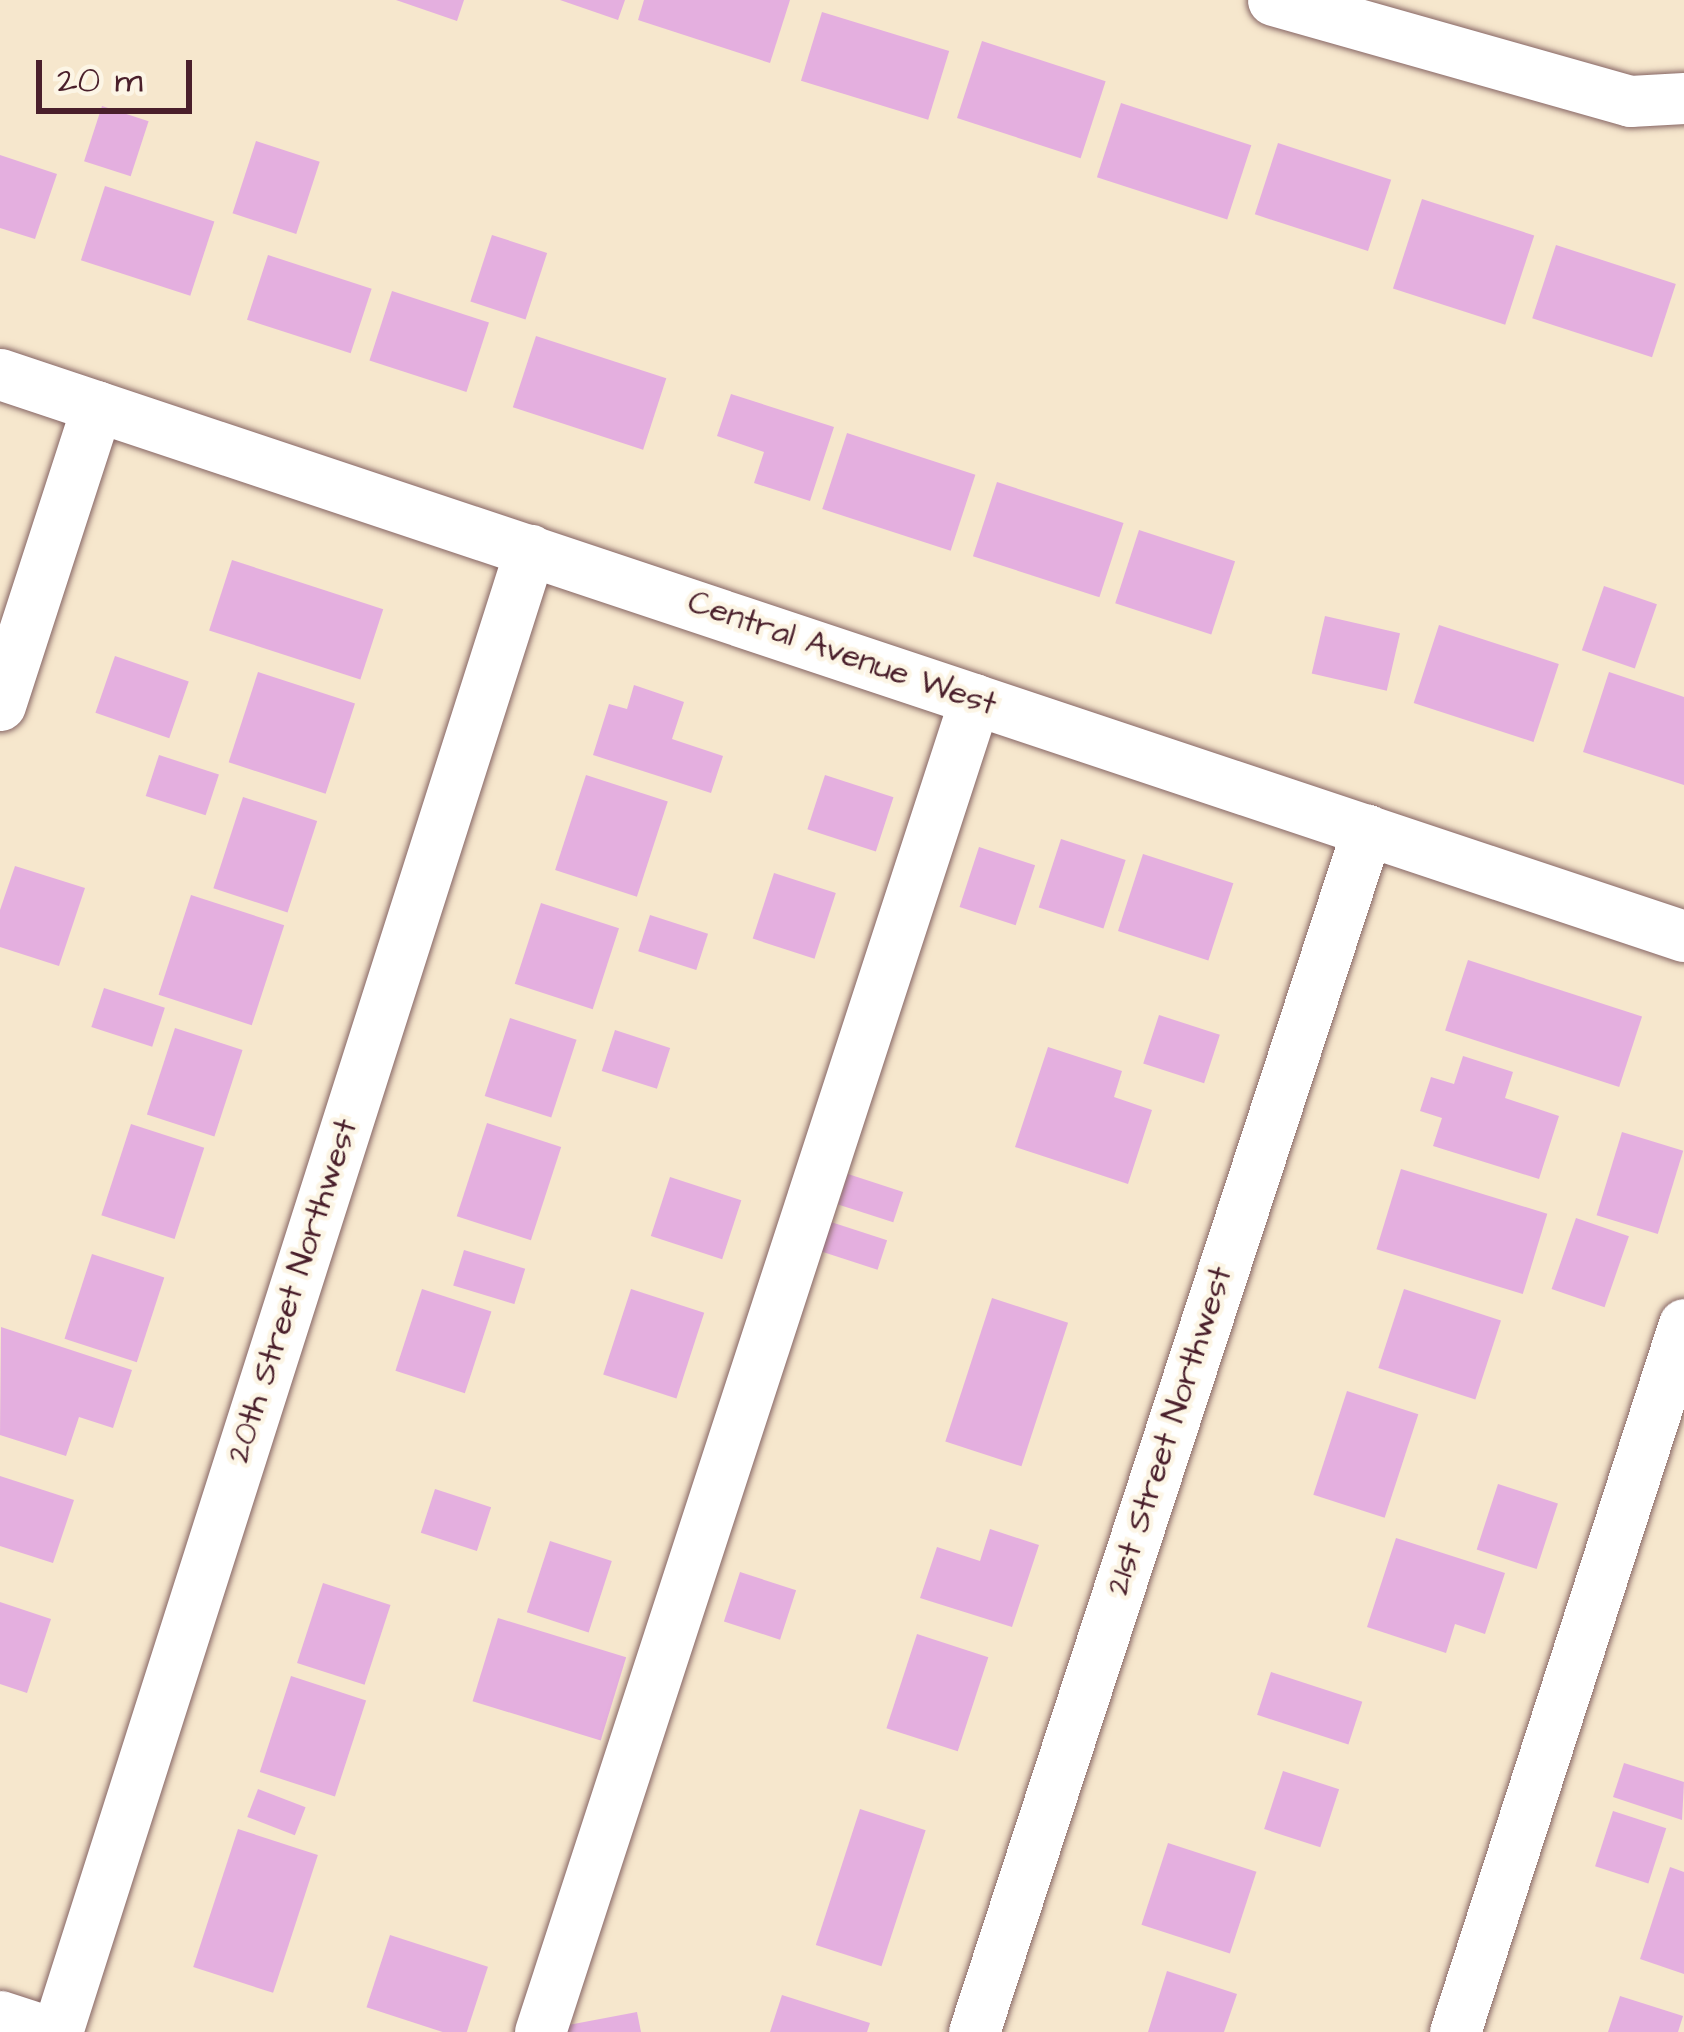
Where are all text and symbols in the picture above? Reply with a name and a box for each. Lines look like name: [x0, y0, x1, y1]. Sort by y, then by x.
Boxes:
scale bar: [42, 36, 198, 110]
text: 20 m: [57, 55, 143, 106]
street label: Central Avenue West: [683, 583, 1001, 725]
street label: 20th Street Northwest: [219, 1114, 367, 1468]
street label: 21st Street Northwest: [1098, 1262, 1242, 1600]

